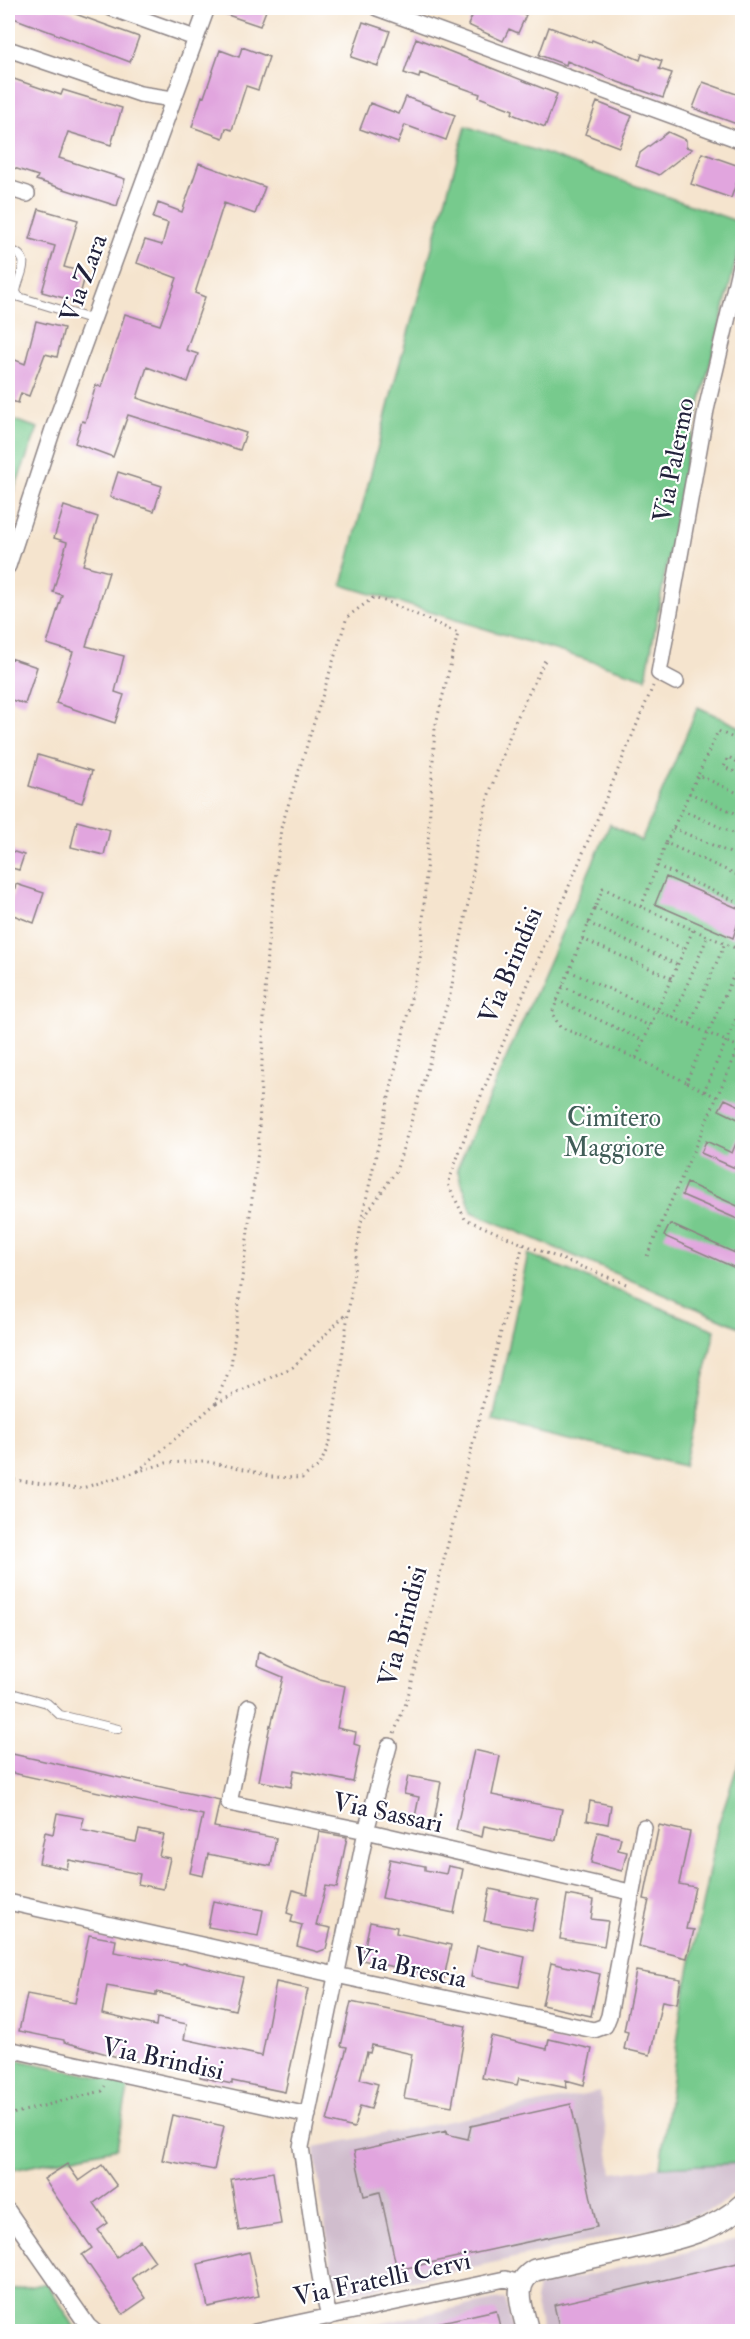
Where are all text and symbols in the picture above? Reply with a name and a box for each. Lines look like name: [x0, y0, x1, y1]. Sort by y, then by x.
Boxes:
street label: Via Zara: [53, 229, 115, 327]
street label: Via Palermo: [646, 395, 702, 525]
street label: Via Brindisi: [472, 902, 550, 1029]
park label: Cimitero Maggiore: [563, 1102, 665, 1164]
street label: Via Brindisi: [371, 1562, 434, 1690]
street label: Via Sassari: [330, 1786, 446, 1840]
street label: Via Brescia: [350, 1940, 470, 1996]
street label: Via Brindisi: [99, 2030, 227, 2088]
street label: Via Fratelli Cervi: [291, 2245, 474, 2313]

